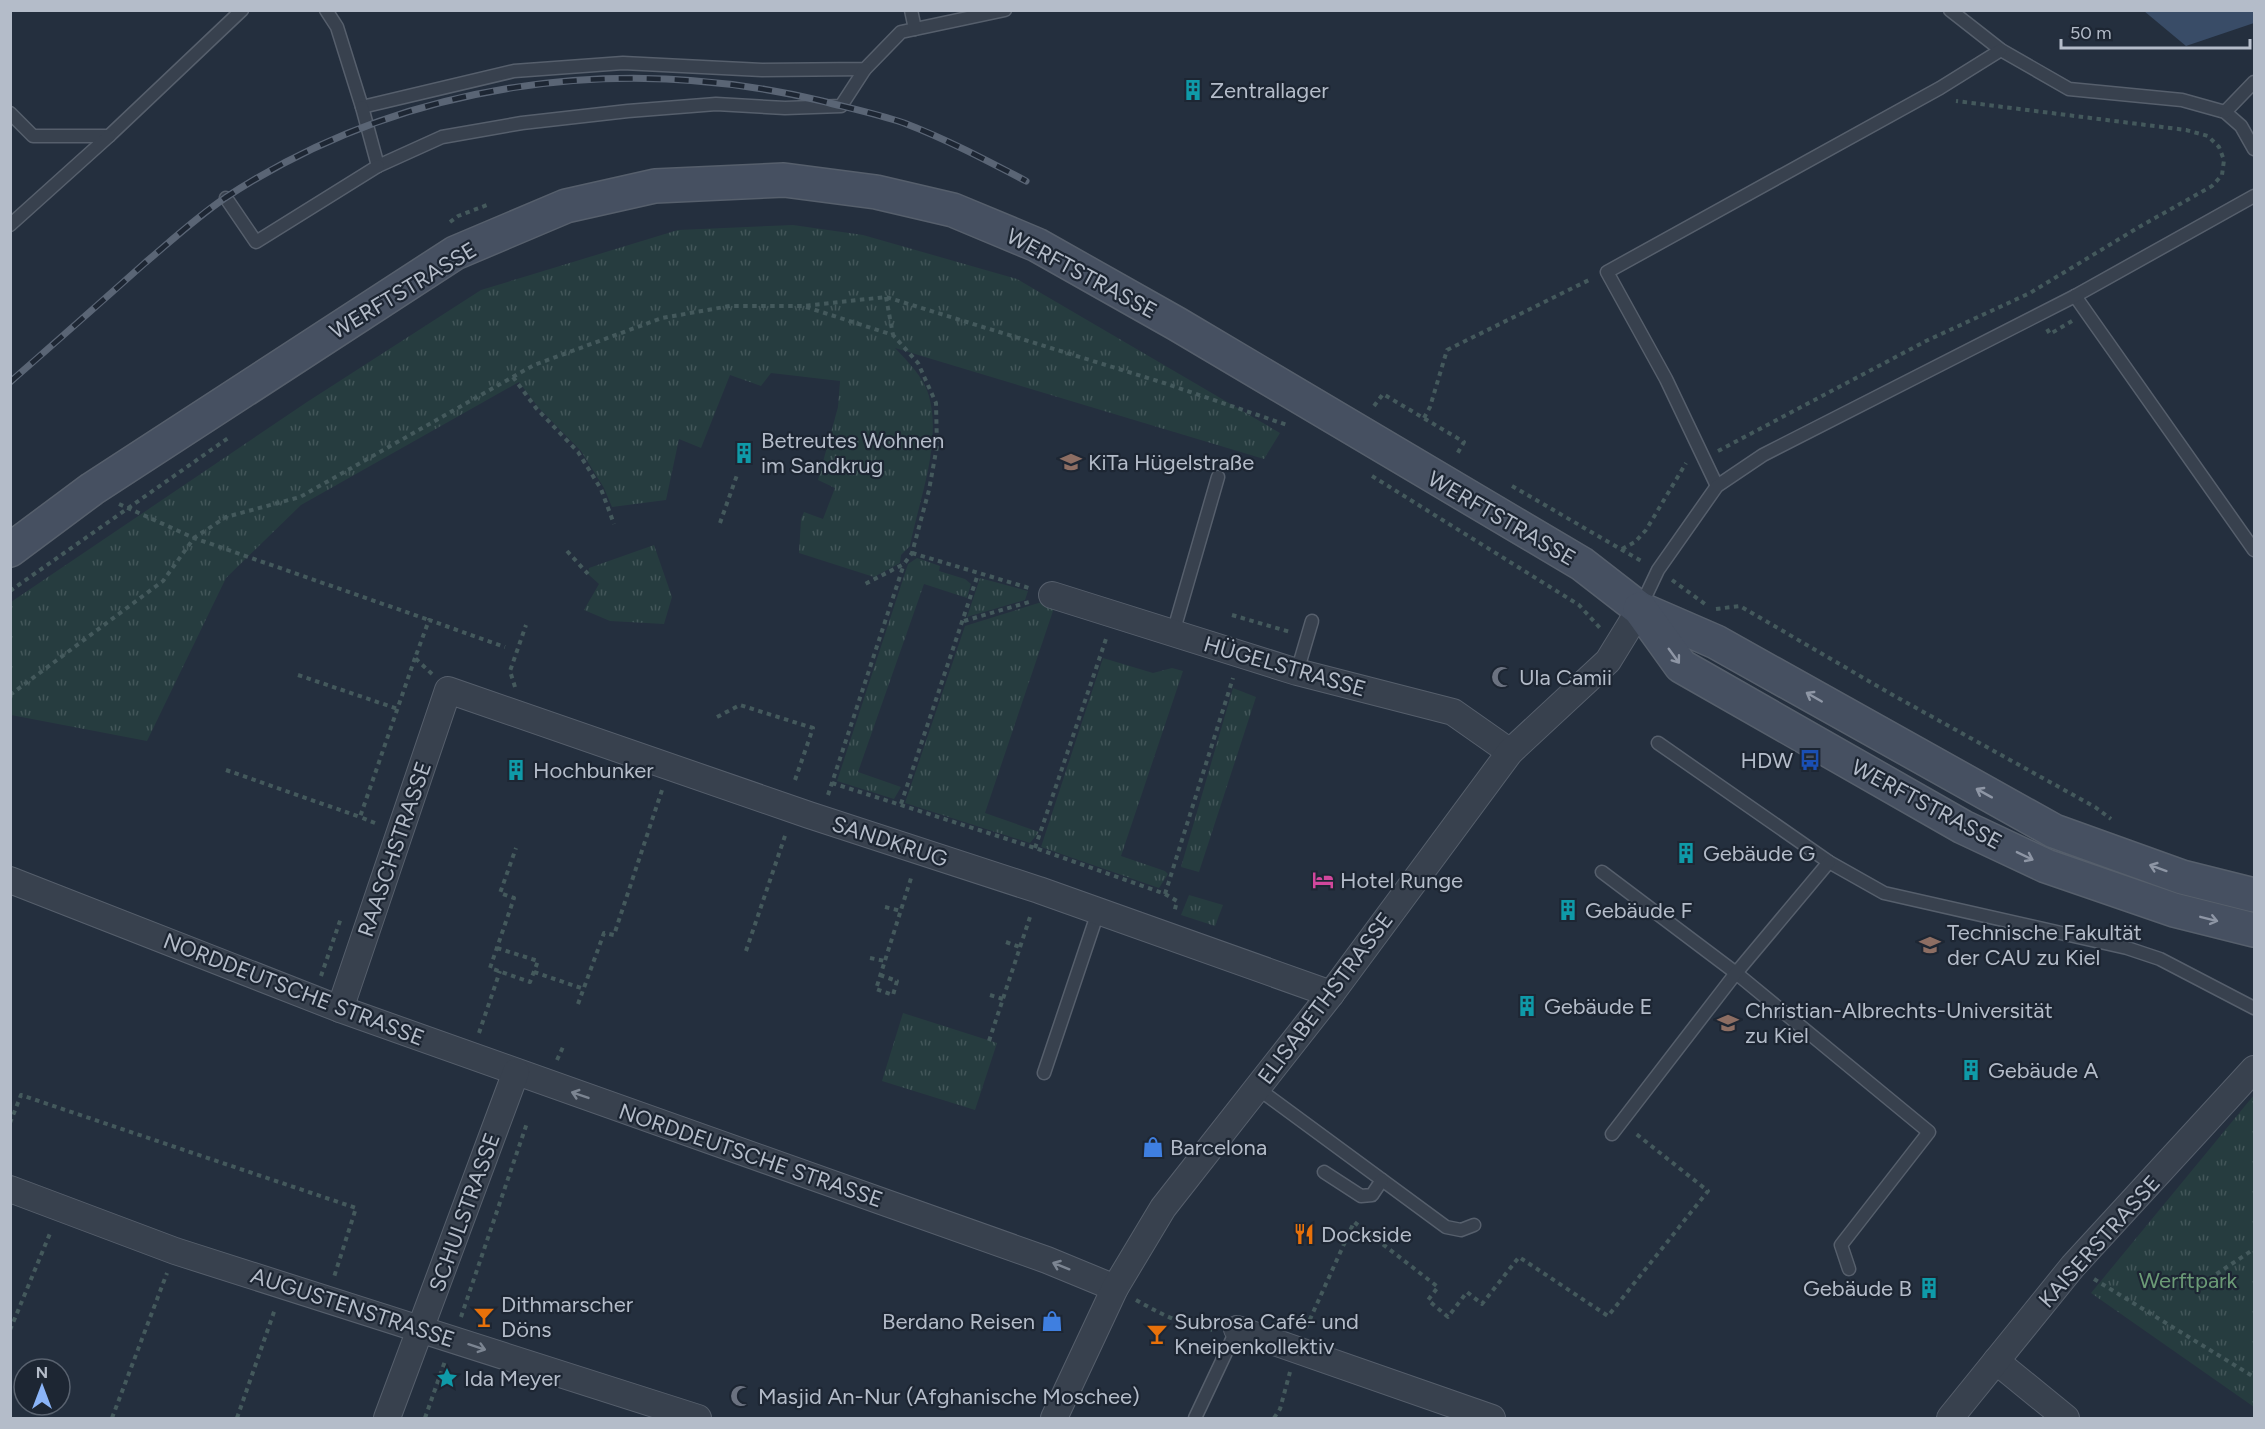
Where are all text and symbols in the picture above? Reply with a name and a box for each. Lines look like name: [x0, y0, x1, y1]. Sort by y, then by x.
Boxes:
scale bar: [2061, 12, 2250, 50]
text: 50 m: [2070, 22, 2112, 44]
place label: Zentrallager: [1210, 77, 1329, 104]
building icon: Zentrallager: [1181, 78, 1205, 102]
street label: WERFTSTRASSE: [1002, 222, 1162, 324]
street label: WERFTSTRASSE: [325, 236, 482, 345]
place label: Betreutes Wohnen im Sandkrug: [761, 427, 944, 479]
building icon: Betreutes Wohnen im Sandkrug: [732, 441, 756, 465]
place label: KiTa Hügelstraße: [1088, 449, 1254, 476]
school or university icon: KiTa Hügelstraße: [1059, 450, 1083, 474]
street label: WERFTSTRASSE: [1423, 465, 1581, 572]
street label: HÜGELSTRASSE: [1201, 630, 1369, 703]
one-way arrow: [1668, 648, 1680, 664]
place label: Ula Camii: [1519, 664, 1612, 691]
mosque icon: Ula Camii: [1490, 665, 1514, 689]
one-way arrow: [1806, 691, 1824, 702]
place label: HDW: [1740, 747, 1793, 774]
bus stop icon: HDW: [1798, 748, 1822, 772]
street label: WERFTSTRASSE: [1847, 753, 2007, 855]
place label: Hochbunker: [533, 757, 654, 784]
street label: RAASCHSTRASSE: [352, 758, 437, 940]
building icon: Hochbunker: [504, 758, 528, 782]
one-way arrow: [1976, 787, 1993, 799]
street label: SANDKRUG: [829, 810, 951, 873]
place label: Gebäude G: [1703, 840, 1815, 867]
building icon: Gebäude G: [1674, 841, 1698, 865]
one-way arrow: [2016, 851, 2034, 863]
one-way arrow: [2149, 862, 2168, 873]
place label: Hotel Runge: [1340, 867, 1463, 894]
hotel icon: Hotel Runge: [1311, 868, 1335, 892]
place label: Gebäude F: [1585, 897, 1692, 924]
building icon: Gebäude F: [1556, 898, 1580, 922]
street label: ELISABETHSTRASSE: [1252, 907, 1399, 1090]
one-way arrow: [2200, 913, 2219, 925]
place label: Technische Fakultät der CAU zu Kiel: [1947, 919, 2142, 971]
street label: NORDDEUTSCHE STRASSE: [159, 927, 428, 1052]
school or university icon: Technische Fakultät der CAU zu Kiel: [1918, 933, 1942, 957]
place label: Gebäude E: [1544, 993, 1652, 1020]
building icon: Gebäude E: [1515, 994, 1539, 1018]
place label: Christian-Albrechts-Universität zu Kiel: [1745, 997, 2053, 1049]
school or university icon: Christian-Albrechts-Universität zu Kiel: [1716, 1011, 1740, 1035]
place label: Gebäude A: [1988, 1057, 2098, 1084]
building icon: Gebäude A: [1959, 1058, 1983, 1082]
one-way arrow: [571, 1088, 590, 1099]
street label: NORDDEUTSCHE STRASSE: [615, 1098, 886, 1213]
street label: SCHULSTRASSE: [423, 1129, 506, 1295]
place label: Barcelona: [1170, 1134, 1267, 1161]
shop icon: Barcelona: [1141, 1135, 1165, 1159]
street label: KAISERSTRASSE: [2033, 1170, 2166, 1313]
place label: Dockside: [1321, 1221, 1412, 1248]
restaurant icon: Dockside: [1292, 1222, 1316, 1246]
one-way arrow: [1052, 1260, 1071, 1271]
street label: AUGUSTENSTRASSE: [247, 1262, 458, 1353]
park label: Werftpark: [2139, 1267, 2238, 1294]
place label: Gebäude B: [1803, 1275, 1912, 1302]
building icon: Gebäude B: [1917, 1276, 1941, 1300]
place label: Dithmarscher Döns: [501, 1291, 634, 1343]
bar icon: Dithmarscher Döns: [472, 1305, 496, 1329]
place label: Berdano Reisen: [882, 1308, 1035, 1335]
place label: Subrosa Café- und Kneipenkollektiv: [1174, 1308, 1359, 1360]
shop icon: Berdano Reisen: [1040, 1309, 1064, 1333]
bar icon: Subrosa Café- und Kneipenkollektiv: [1145, 1322, 1169, 1346]
one-way arrow: [467, 1342, 486, 1353]
north arrow: [12, 1357, 72, 1417]
text: N: [36, 1363, 48, 1382]
place label: Ida Meyer: [464, 1365, 561, 1392]
place icon: Ida Meyer: [435, 1366, 459, 1390]
place label: Masjid An-Nur (Afghanische Moschee): [758, 1383, 1140, 1410]
mosque icon: Masjid An-Nur (Afghanische Moschee): [729, 1384, 753, 1408]

